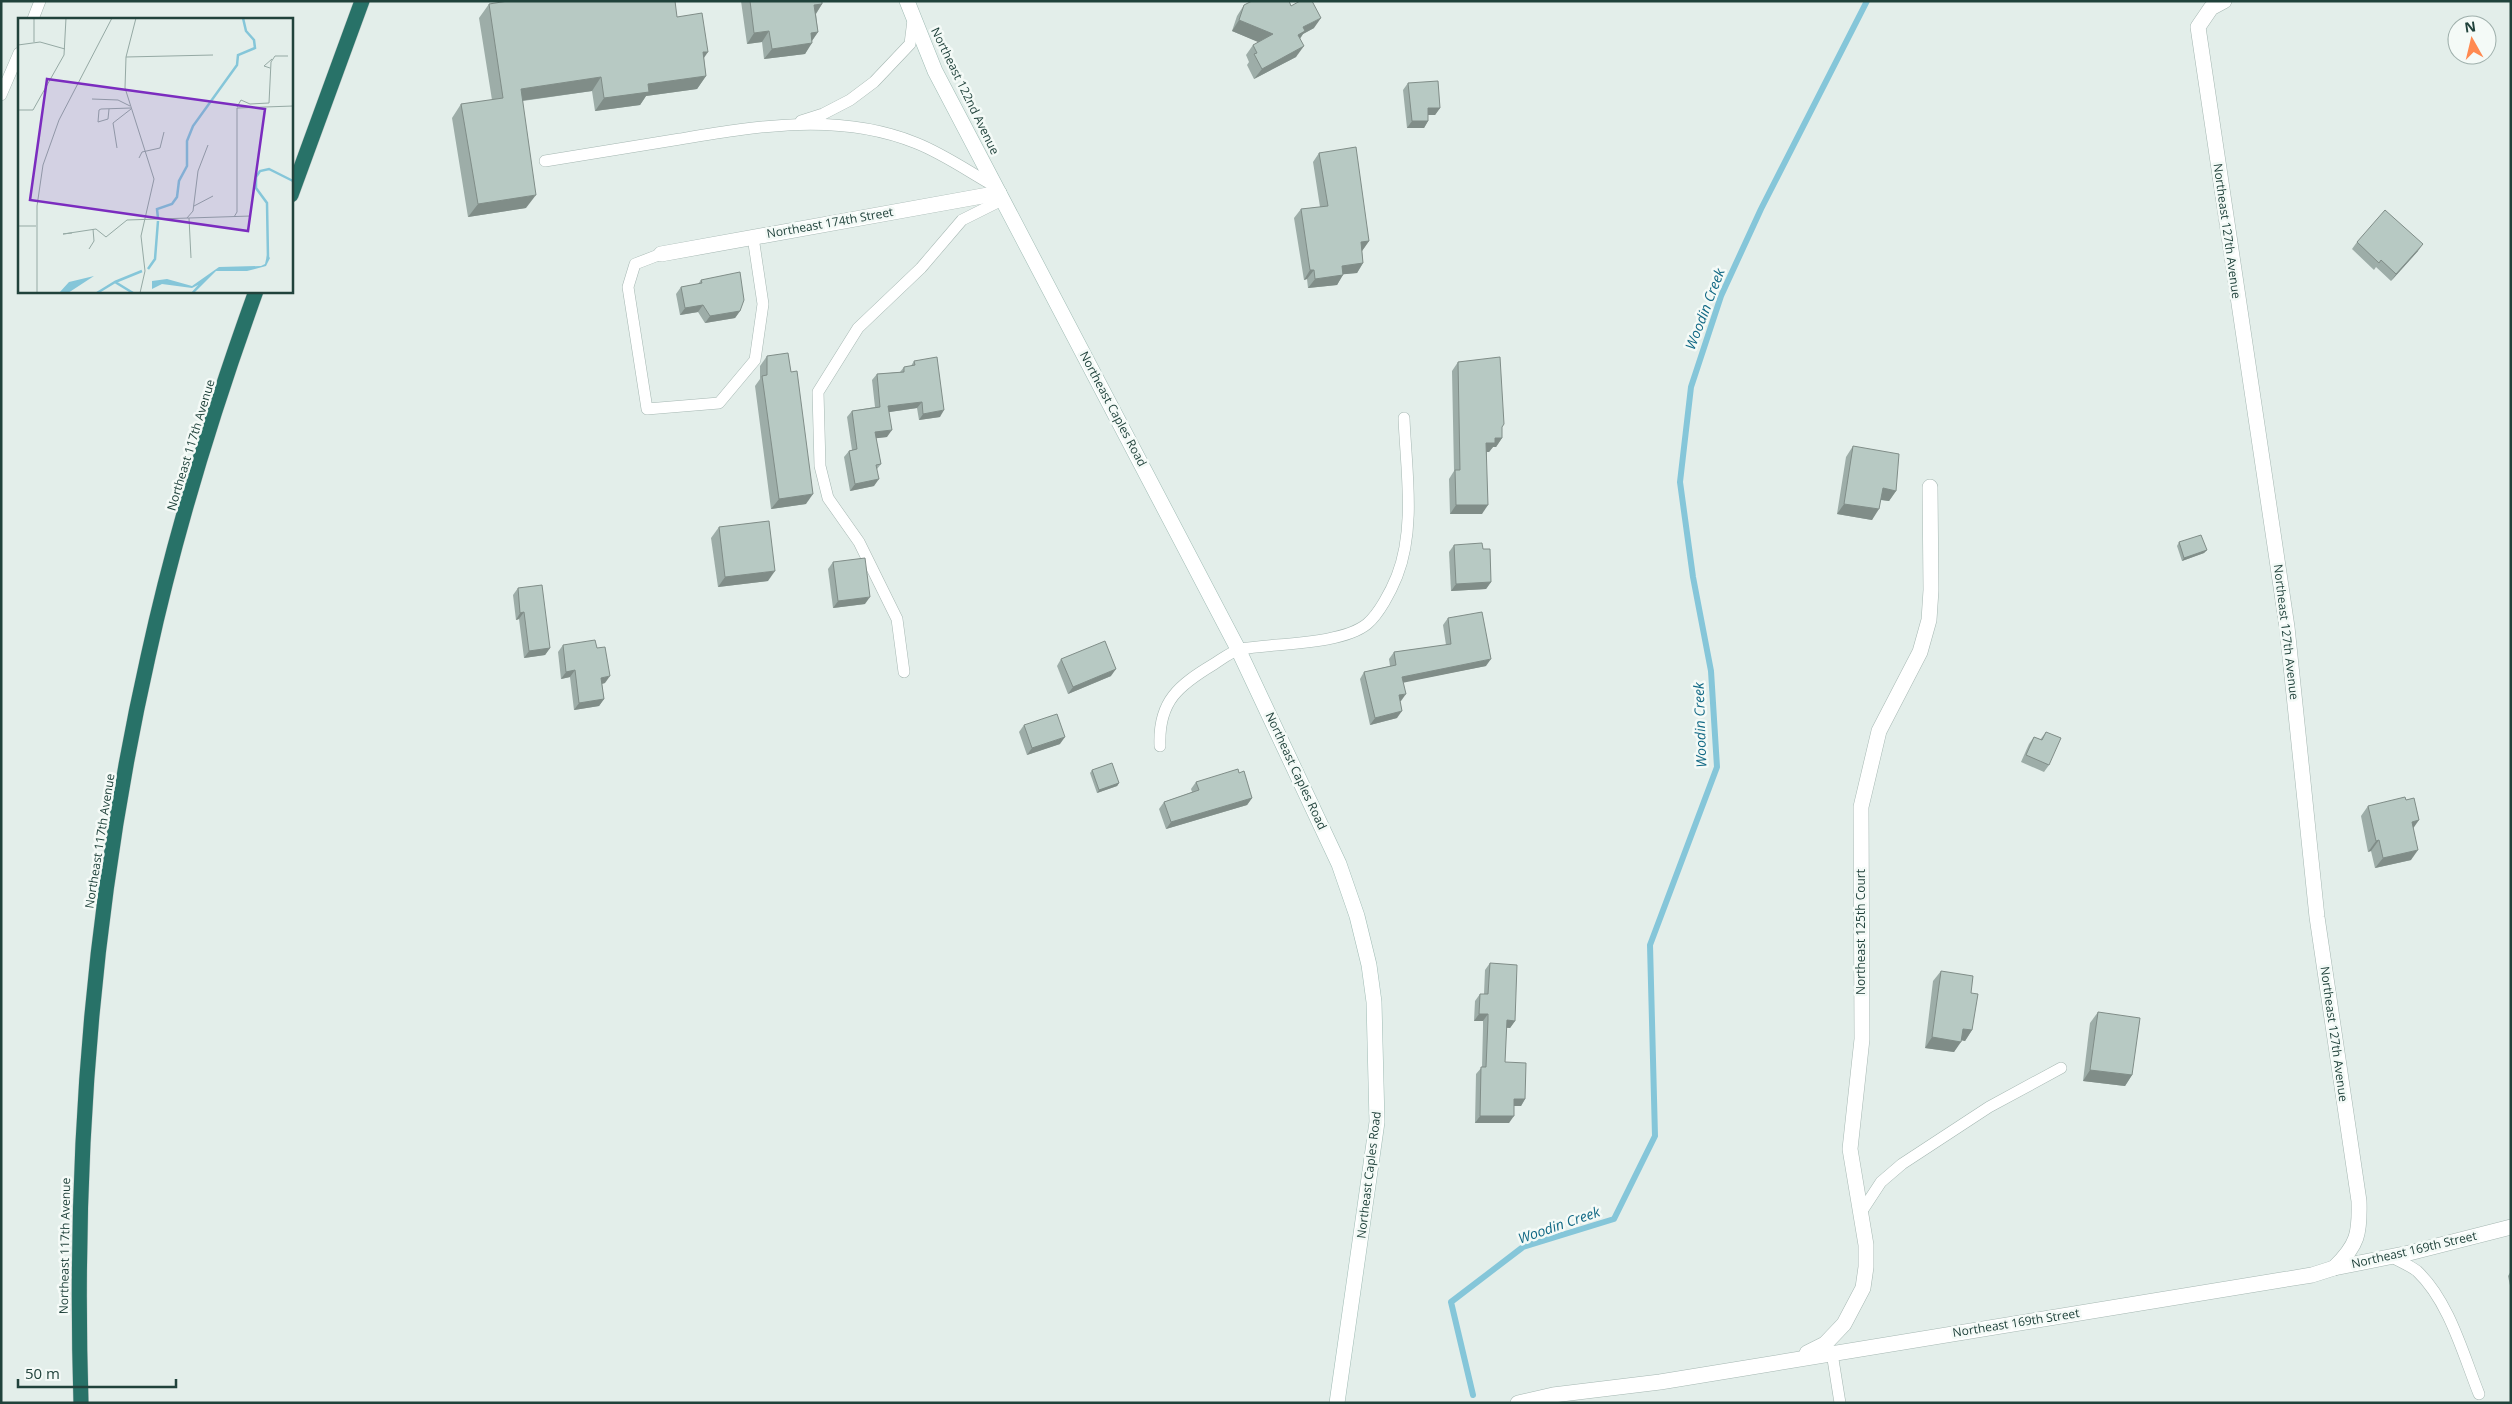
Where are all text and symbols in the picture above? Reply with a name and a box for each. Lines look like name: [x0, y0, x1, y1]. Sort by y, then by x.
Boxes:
north arrow: [2447, 15, 2497, 65]
text: N: [2463, 16, 2477, 37]
inset map: [18, 18, 292, 292]
street label: Northeast 122nd Avenue: [927, 24, 1004, 157]
street label: Northeast 127th Avenue: [2210, 162, 2245, 300]
street label: Northeast 174th Street: [765, 203, 895, 242]
water label: Woodin Creek: [1680, 264, 1729, 352]
street label: Northeast Caples Road: [1076, 348, 1151, 469]
street label: Northeast 117th Avenue: [162, 377, 219, 513]
street label: Northeast 127th Avenue: [2270, 563, 2303, 701]
water label: Woodin Creek: [1688, 681, 1710, 768]
street label: Northeast Caples Road: [1262, 709, 1331, 832]
street label: Northeast 117th Avenue: [80, 772, 119, 910]
street label: Northeast 125th Court: [1852, 869, 1869, 995]
street label: Northeast 127th Avenue: [2317, 965, 2352, 1103]
street label: Northeast Caples Road: [1352, 1110, 1385, 1240]
street label: Northeast 117th Avenue: [55, 1177, 74, 1314]
water label: Woodin Creek: [1515, 1201, 1603, 1247]
street label: Northeast 169th Street: [2350, 1227, 2478, 1272]
street label: Northeast 169th Street: [1951, 1304, 2081, 1341]
scale bar: [18, 1356, 175, 1388]
text: 50 m: [25, 1363, 60, 1383]

